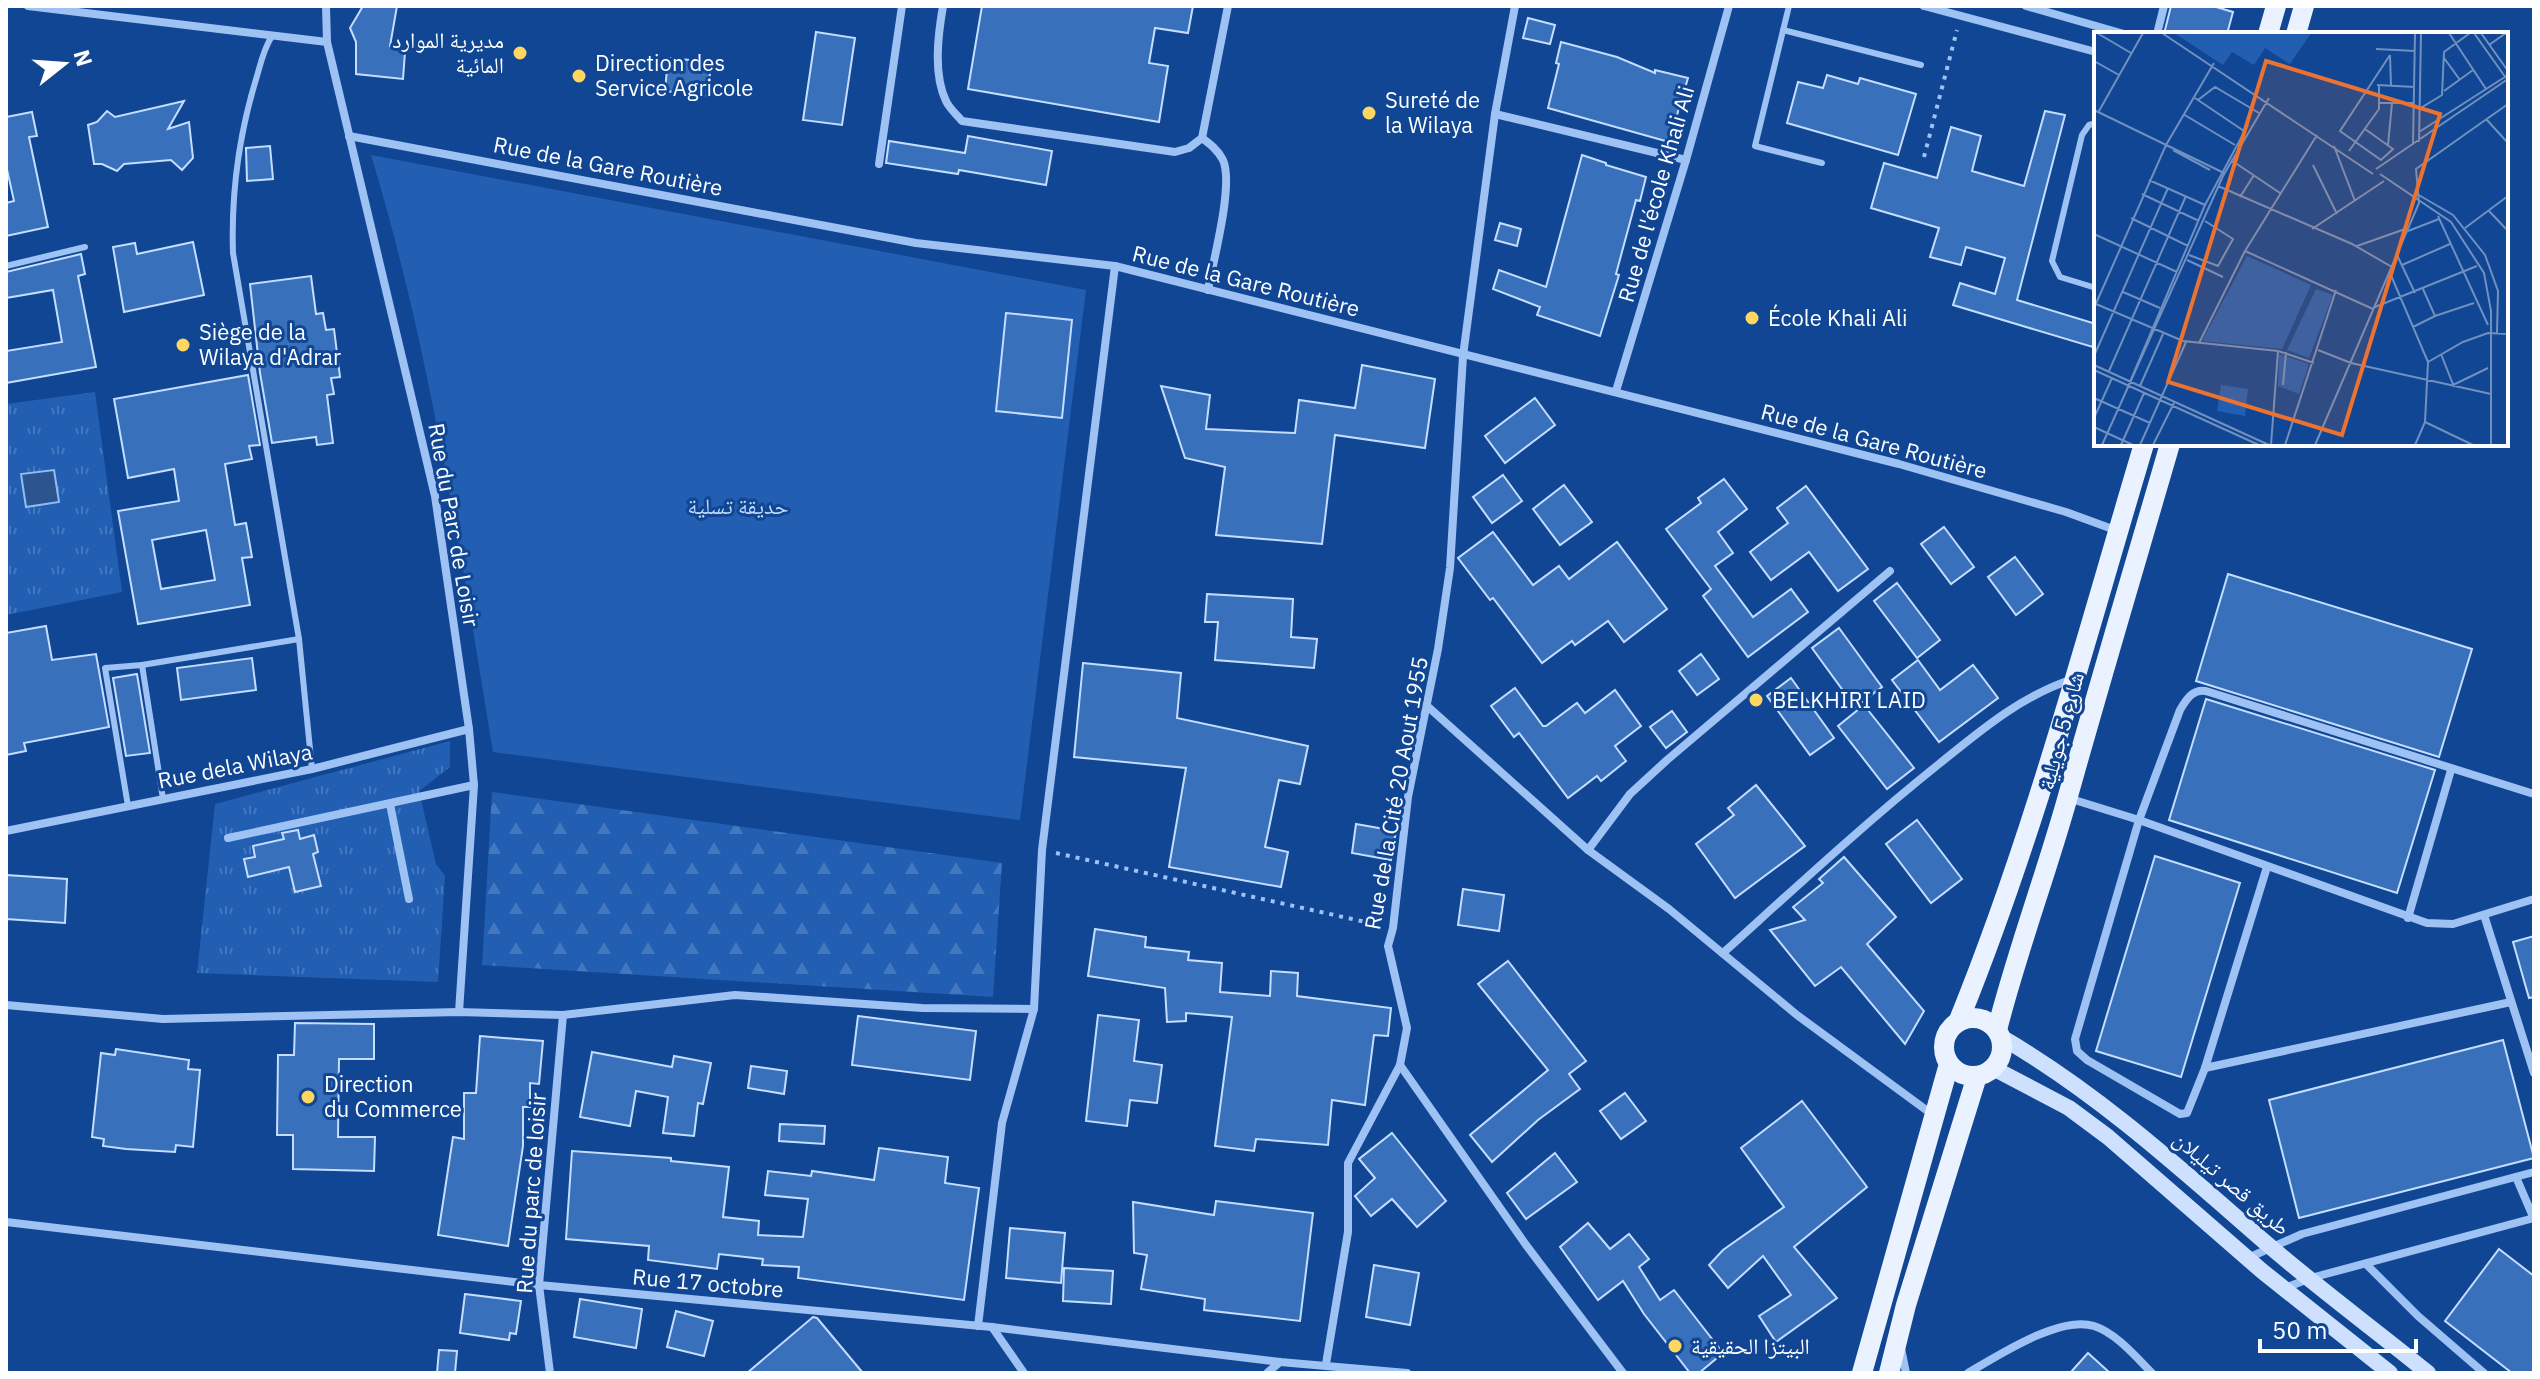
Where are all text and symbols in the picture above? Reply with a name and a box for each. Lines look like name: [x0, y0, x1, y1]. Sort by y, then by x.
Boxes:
north arrow: [24, 24, 104, 104]
place label: مديرية الموارد المائية: [392, 25, 504, 79]
inset map: [2094, 32, 2508, 446]
marker: مديرية الموارد المائية: [511, 44, 529, 62]
text: N: [67, 46, 100, 70]
place label: Direction des Service Agricole: [595, 48, 753, 102]
marker: Direction des Service Agricole: [570, 67, 588, 85]
street label: Rue de l'école Khali Ali: [1611, 82, 1700, 305]
place label: Sureté de la Wilaya: [1385, 85, 1480, 139]
marker: Sureté de la Wilaya: [1360, 104, 1378, 122]
street label: Rue de la Gare Routière: [491, 129, 725, 202]
street label: Rue de la Gare Routière: [1130, 238, 1363, 323]
place label: École Khali Ali: [1768, 303, 1908, 332]
marker: École Khali Ali: [1743, 309, 1761, 327]
place label: Siège de la Wilaya d'Adrar: [199, 317, 341, 371]
marker: Siège de la Wilaya d'Adrar: [174, 336, 192, 354]
street label: Rue de la Gare Routière: [1758, 396, 1990, 485]
street label: Rue du Parc de Loisir: [422, 421, 487, 629]
park label: حديقة تسلية: [687, 491, 789, 520]
street label: Rue de la Cité 20 Aout 1955: [1357, 654, 1434, 932]
street label: شارع 5 جويلية: [2031, 669, 2090, 793]
place label: BELKHIRI LAID: [1772, 685, 1926, 714]
marker: BELKHIRI LAID: [1747, 691, 1765, 709]
street label: Rue dela Wilaya: [155, 736, 315, 795]
place label: Direction du Commerce: [324, 1069, 462, 1123]
marker: Direction du Commerce: [299, 1088, 317, 1106]
street label: Rue du parc de loisir: [509, 1092, 552, 1294]
street label: طريق قصر تيليلان: [2168, 1124, 2297, 1241]
street label: Rue 17 octobre: [631, 1261, 785, 1304]
scale bar: [2260, 1303, 2416, 1353]
text: 50 m: [2272, 1314, 2327, 1346]
place label: البيتزا الحقيقية: [1691, 1331, 1810, 1360]
marker: البيتزا الحقيقية: [1666, 1337, 1684, 1355]

